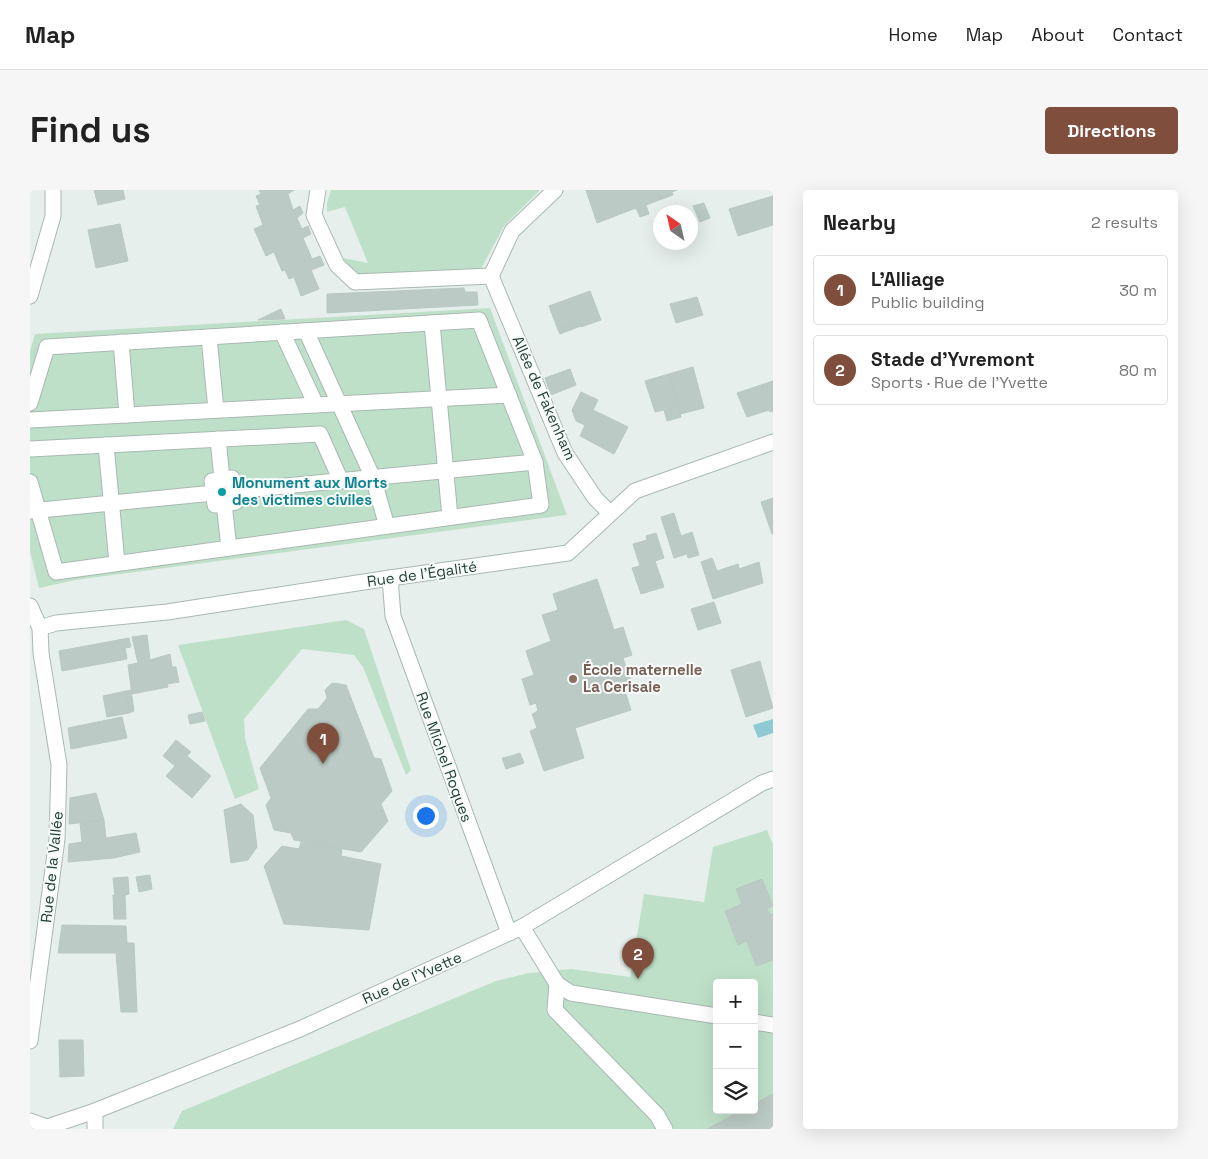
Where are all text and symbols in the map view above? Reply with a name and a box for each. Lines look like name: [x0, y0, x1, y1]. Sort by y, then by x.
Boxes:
text: Map: [25, 19, 75, 50]
text: Home: [889, 23, 938, 46]
text: Map: [966, 23, 1003, 46]
text: About: [1031, 23, 1085, 46]
text: Contact: [1113, 23, 1183, 46]
button: Directions: [1045, 107, 1178, 154]
text: Find us: [30, 108, 151, 152]
north arrow: [653, 205, 698, 250]
text: Nearby: [823, 209, 896, 236]
text: 2 results: [1091, 212, 1158, 233]
text: L'Alliage: [871, 267, 945, 292]
text: 1: [836, 280, 844, 301]
text: 30 m: [1119, 280, 1157, 301]
text: Public building: [871, 292, 984, 313]
street label: Allée de Fakenham: [509, 333, 580, 463]
text: Stade d'Yvremont: [871, 347, 1035, 372]
text: 2: [835, 360, 845, 381]
text: 80 m: [1119, 360, 1157, 381]
text: Sports · Rue de l'Yvette: [871, 372, 1048, 393]
place label: Monument aux Morts des victimes civiles: [232, 473, 387, 509]
marker: Monument aux Morts des victimes civiles: [216, 486, 228, 498]
street label: Rue de l'Égalité: [366, 556, 478, 591]
place label: École maternelle La Cerisaie: [583, 660, 703, 696]
marker: École maternelle La Cerisaie: [567, 673, 579, 685]
street label: Rue Michel Roques: [412, 689, 477, 825]
pin: 1: [307, 723, 339, 764]
your location: [413, 803, 439, 829]
street label: Rue de la Vallée: [36, 810, 67, 924]
pin: 2: [622, 938, 654, 979]
street label: Rue de l'Yvette: [359, 947, 465, 1008]
map controls: [713, 979, 758, 1114]
button: +: [713, 979, 758, 1024]
button: −: [713, 1024, 758, 1069]
button: layers: [713, 1069, 758, 1114]

